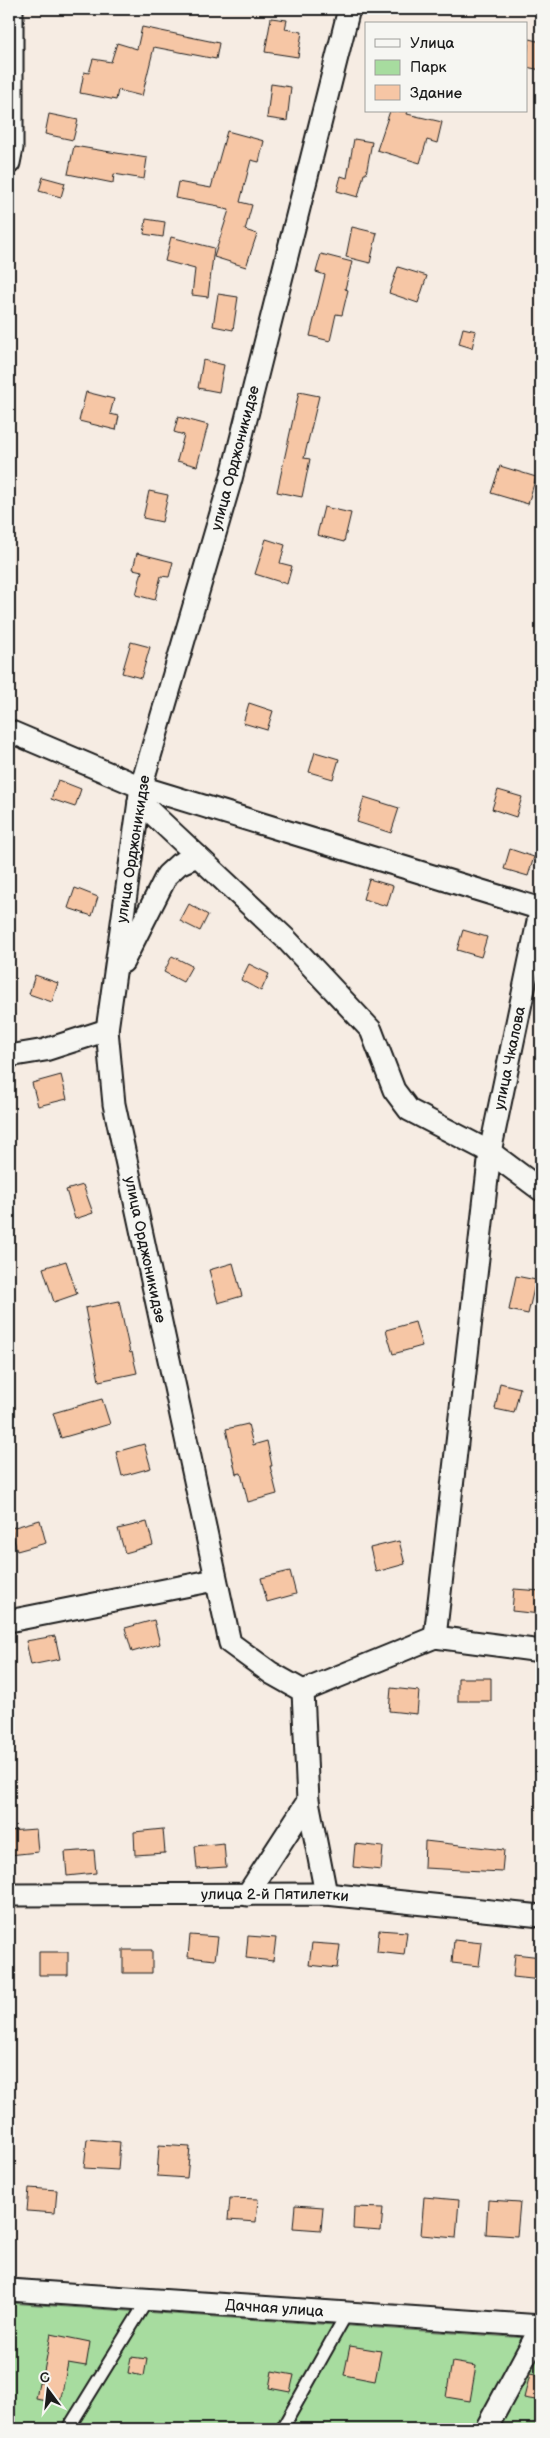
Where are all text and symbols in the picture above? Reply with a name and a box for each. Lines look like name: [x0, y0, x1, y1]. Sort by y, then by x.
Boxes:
legend: [365, 22, 528, 112]
text: Улица: [410, 34, 455, 53]
text: Парк: [410, 58, 447, 77]
text: Здание: [410, 84, 462, 103]
street label: улица Орджоникидзе: [207, 384, 264, 533]
street label: улица Орджоникидзе: [112, 774, 155, 924]
street label: улица Чкалова: [490, 1005, 530, 1112]
street label: улица Орджоникидзе: [120, 1175, 170, 1325]
street label: улица 2-й Пятилетки: [201, 1885, 350, 1906]
street label: Дачная улица: [225, 2296, 324, 2321]
north arrow: [22, 2366, 72, 2416]
text: С: [38, 2368, 52, 2387]

